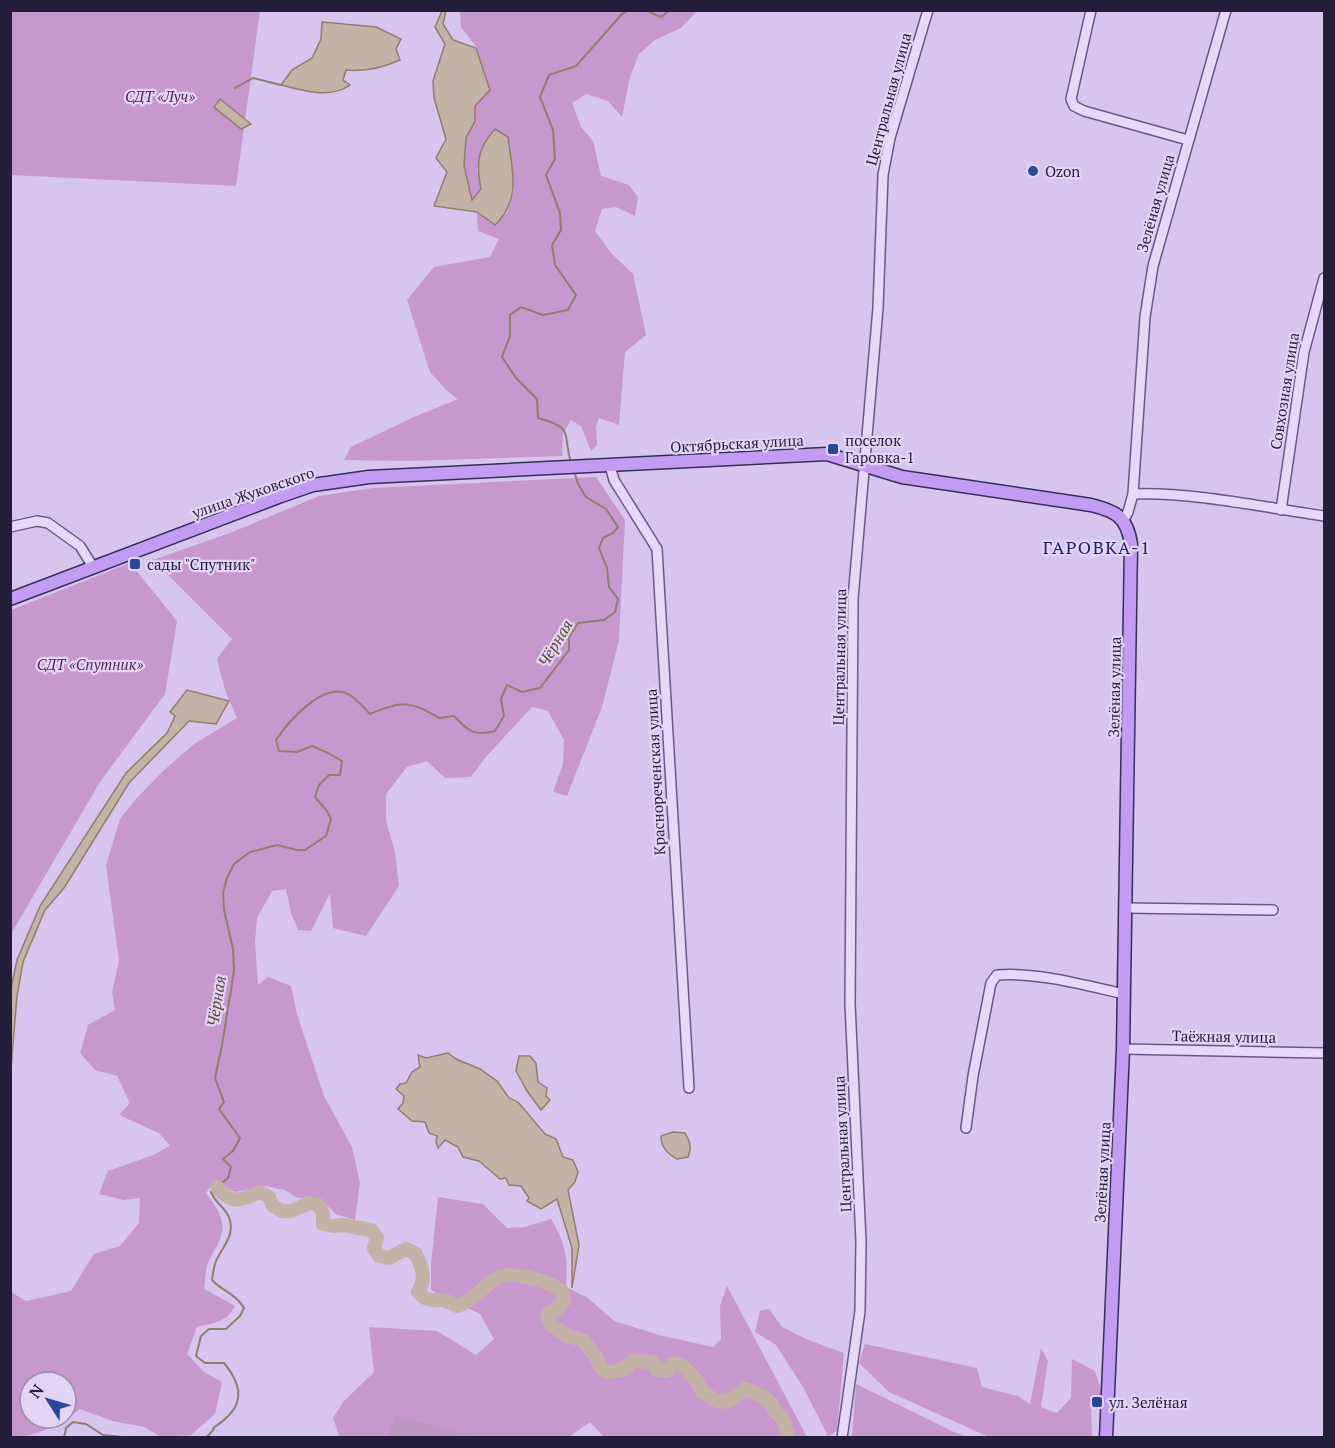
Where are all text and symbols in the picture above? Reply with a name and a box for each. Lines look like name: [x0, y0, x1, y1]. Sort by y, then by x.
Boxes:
street label: Центральная улица: [861, 30, 915, 168]
park label: СДТ «Луч»: [125, 86, 195, 106]
street label: Зелёная улица: [1131, 151, 1179, 254]
place label: Ozon: [1045, 161, 1080, 181]
marker: Ozon: [1026, 164, 1040, 178]
street label: Совхозная улица: [1265, 331, 1303, 451]
street label: Октябрьская улица: [670, 429, 805, 456]
place label: поселок Гаровка-1: [845, 430, 915, 467]
marker: поселок Гаровка-1: [826, 442, 840, 456]
street label: улица Жуковского: [188, 462, 317, 523]
district label: ГАРОВКА-1: [1043, 535, 1151, 559]
place label: сады "Спутник": [147, 554, 256, 574]
marker: сады "Спутник": [128, 557, 142, 571]
street label: Центральная улица: [828, 588, 850, 726]
water label: Чёрная: [532, 615, 578, 671]
street label: Зелёная улица: [1103, 636, 1125, 738]
park label: СДТ «Спутник»: [37, 654, 143, 674]
street label: Краснореченская улица: [641, 688, 669, 856]
water label: Чёрная: [201, 974, 231, 1028]
street label: Таёжная улица: [1172, 1025, 1277, 1047]
street label: Центральная улица: [828, 1075, 856, 1213]
street label: Зелёная улица: [1089, 1121, 1115, 1223]
north arrow: [18, 1370, 78, 1430]
text: N: [24, 1380, 48, 1402]
place label: ул. Зелёная: [1108, 1392, 1188, 1412]
marker: ул. Зелёная: [1090, 1395, 1104, 1409]

